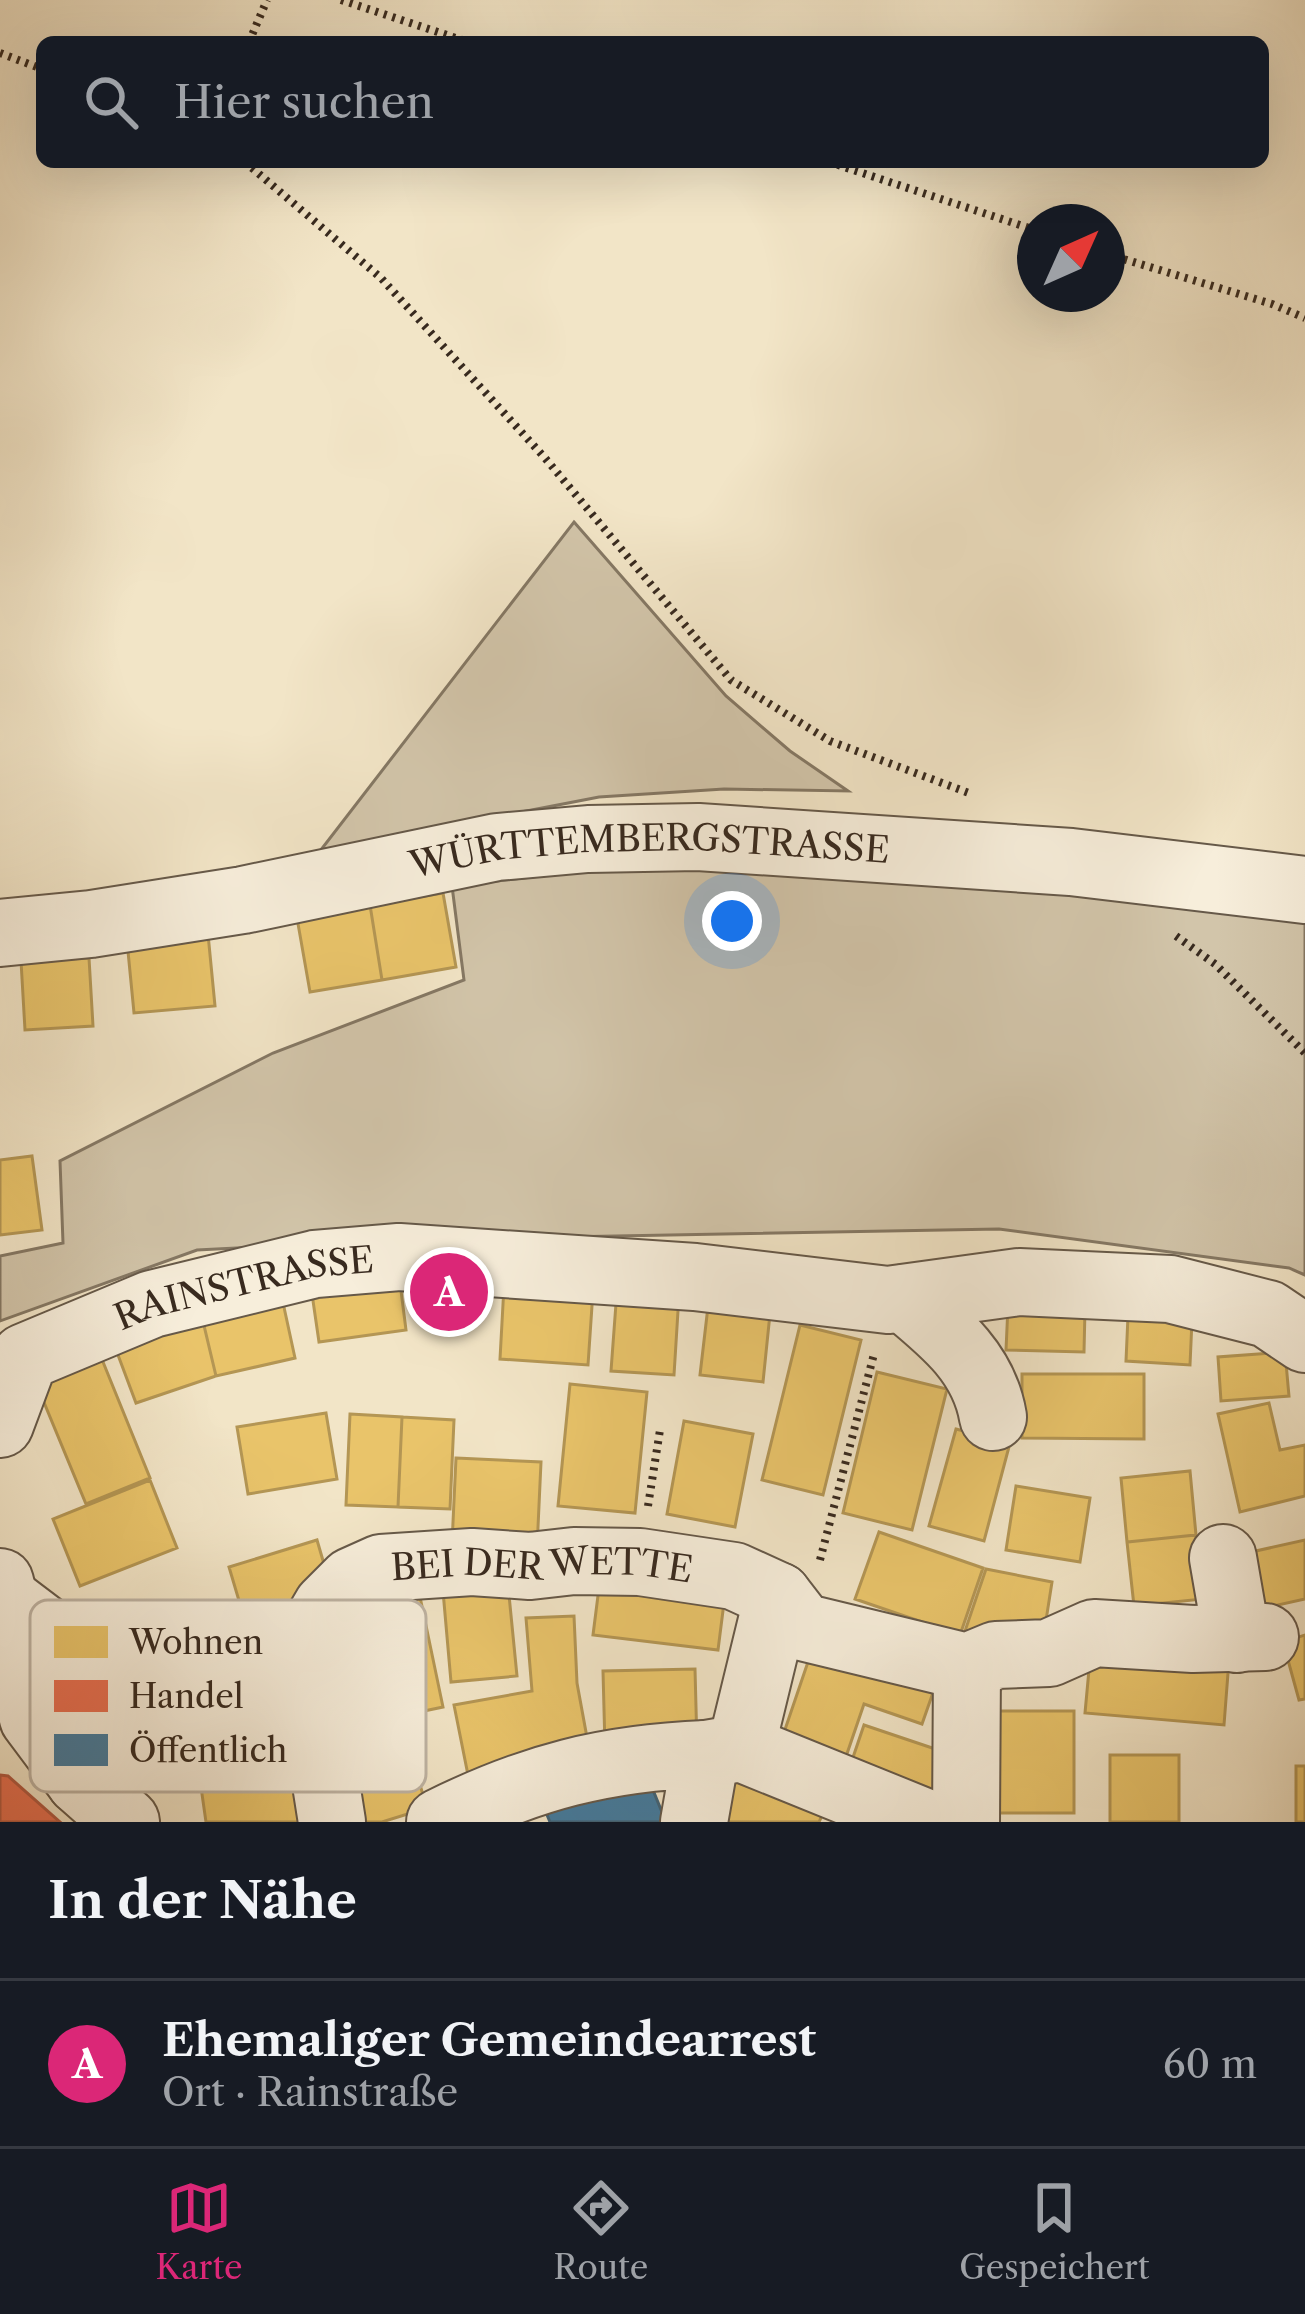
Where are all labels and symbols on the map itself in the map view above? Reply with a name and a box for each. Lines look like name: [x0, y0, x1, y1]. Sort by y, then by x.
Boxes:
north arrow: [1017, 204, 1125, 312]
street label: WÜRTTEMBERGSTRASSE: [404, 815, 891, 887]
your location: [702, 891, 762, 951]
street label: RAINSTRASSE: [107, 1237, 376, 1339]
pin: A: [410, 1247, 488, 1337]
street label: BEI DER WETTE: [389, 1537, 696, 1592]
legend: [30, 1600, 426, 1792]
text: Wohnen: [128, 1622, 263, 1663]
text: Handel: [129, 1676, 244, 1717]
text: Öffentlich: [129, 1730, 287, 1771]

